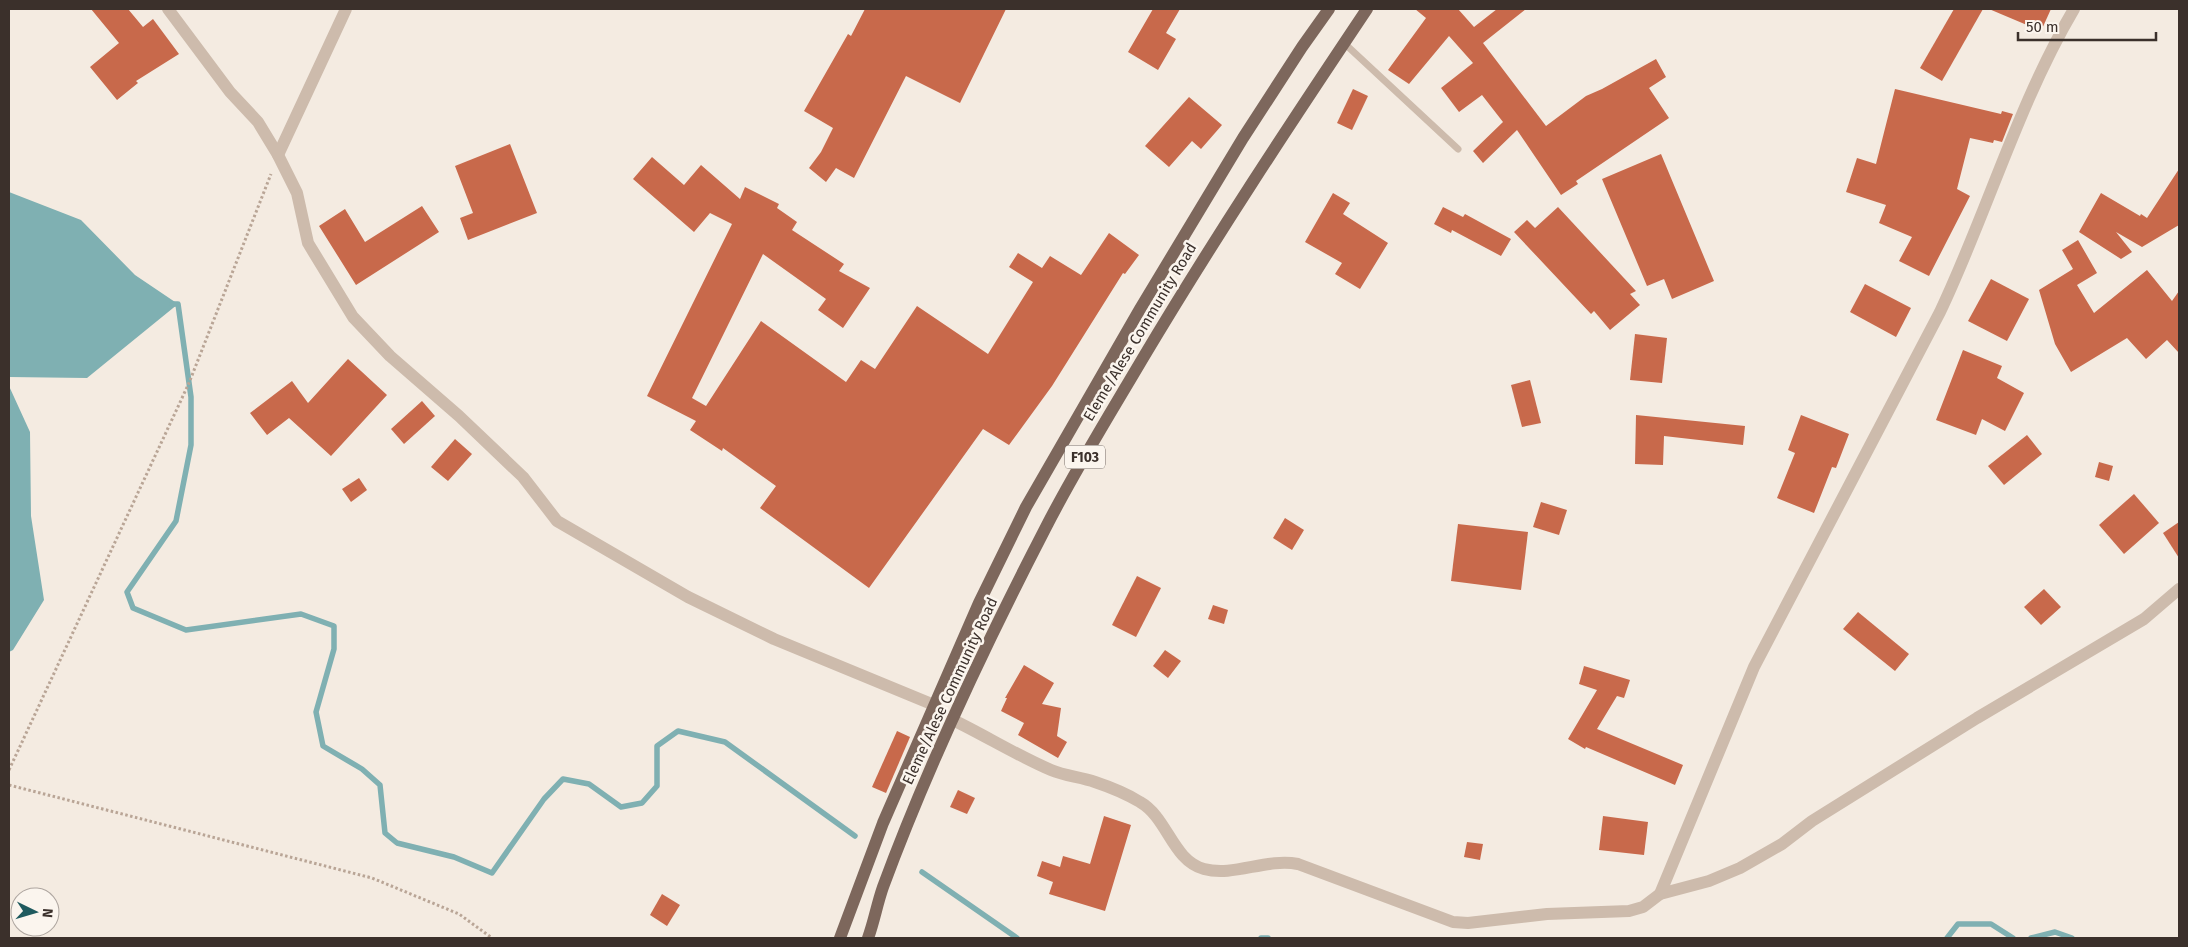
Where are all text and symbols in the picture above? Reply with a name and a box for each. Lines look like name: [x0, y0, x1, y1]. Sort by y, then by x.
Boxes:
scale bar: [2018, 10, 2156, 42]
text: 50 m: [2026, 18, 2059, 36]
street label: Eleme/Alese Community Road: [1080, 240, 1200, 424]
road number: F103: [1065, 446, 1105, 468]
street label: Eleme/Alese Community Road: [899, 594, 1001, 788]
north arrow: [10, 887, 60, 937]
text: N: [39, 908, 56, 918]

